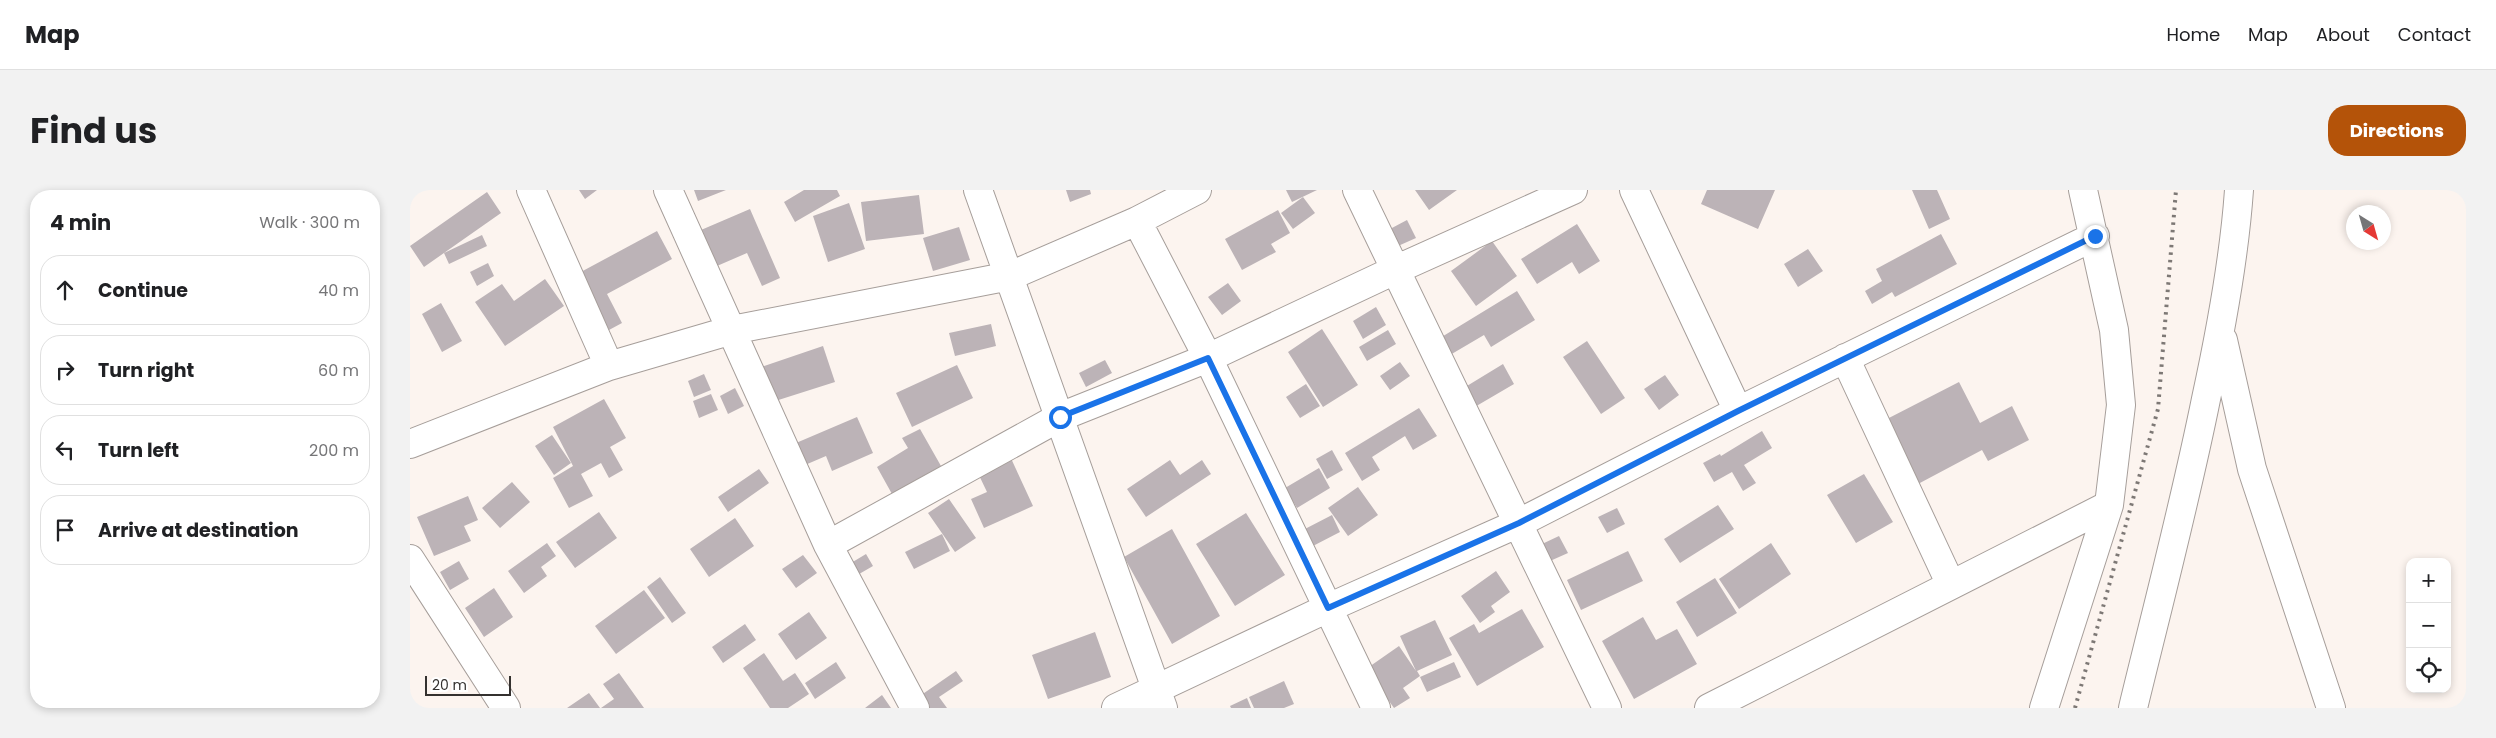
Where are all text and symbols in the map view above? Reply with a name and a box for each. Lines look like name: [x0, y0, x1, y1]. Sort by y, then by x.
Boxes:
text: Map: [25, 18, 80, 51]
text: Home: [2166, 22, 2220, 47]
text: Map: [2248, 22, 2288, 47]
text: About: [2316, 22, 2370, 47]
text: Contact: [2398, 22, 2471, 47]
button: Directions: [2328, 105, 2466, 156]
text: Find us: [30, 106, 157, 155]
north arrow: [2346, 205, 2391, 250]
text: 4 min: [50, 208, 111, 237]
text: Walk · 300 m: [259, 211, 360, 234]
route end: [2084, 225, 2107, 248]
icon: ahead: [51, 276, 79, 304]
text: Continue: [98, 277, 188, 304]
text: 40 m: [318, 279, 359, 302]
icon: right: [51, 356, 79, 384]
text: Turn right: [98, 357, 194, 384]
text: 60 m: [318, 359, 359, 382]
route start: [1049, 406, 1072, 429]
icon: left: [51, 436, 79, 464]
text: Turn left: [98, 437, 179, 464]
text: 200 m: [309, 439, 359, 462]
icon: arrive: [51, 516, 79, 544]
text: Arrive at destination: [98, 517, 299, 544]
map controls: [2406, 558, 2451, 693]
button: +: [2406, 558, 2451, 603]
button: −: [2406, 603, 2451, 648]
button: locate: [2406, 648, 2451, 693]
scale bar: [425, 673, 511, 696]
text: 20 m: [432, 675, 467, 695]

